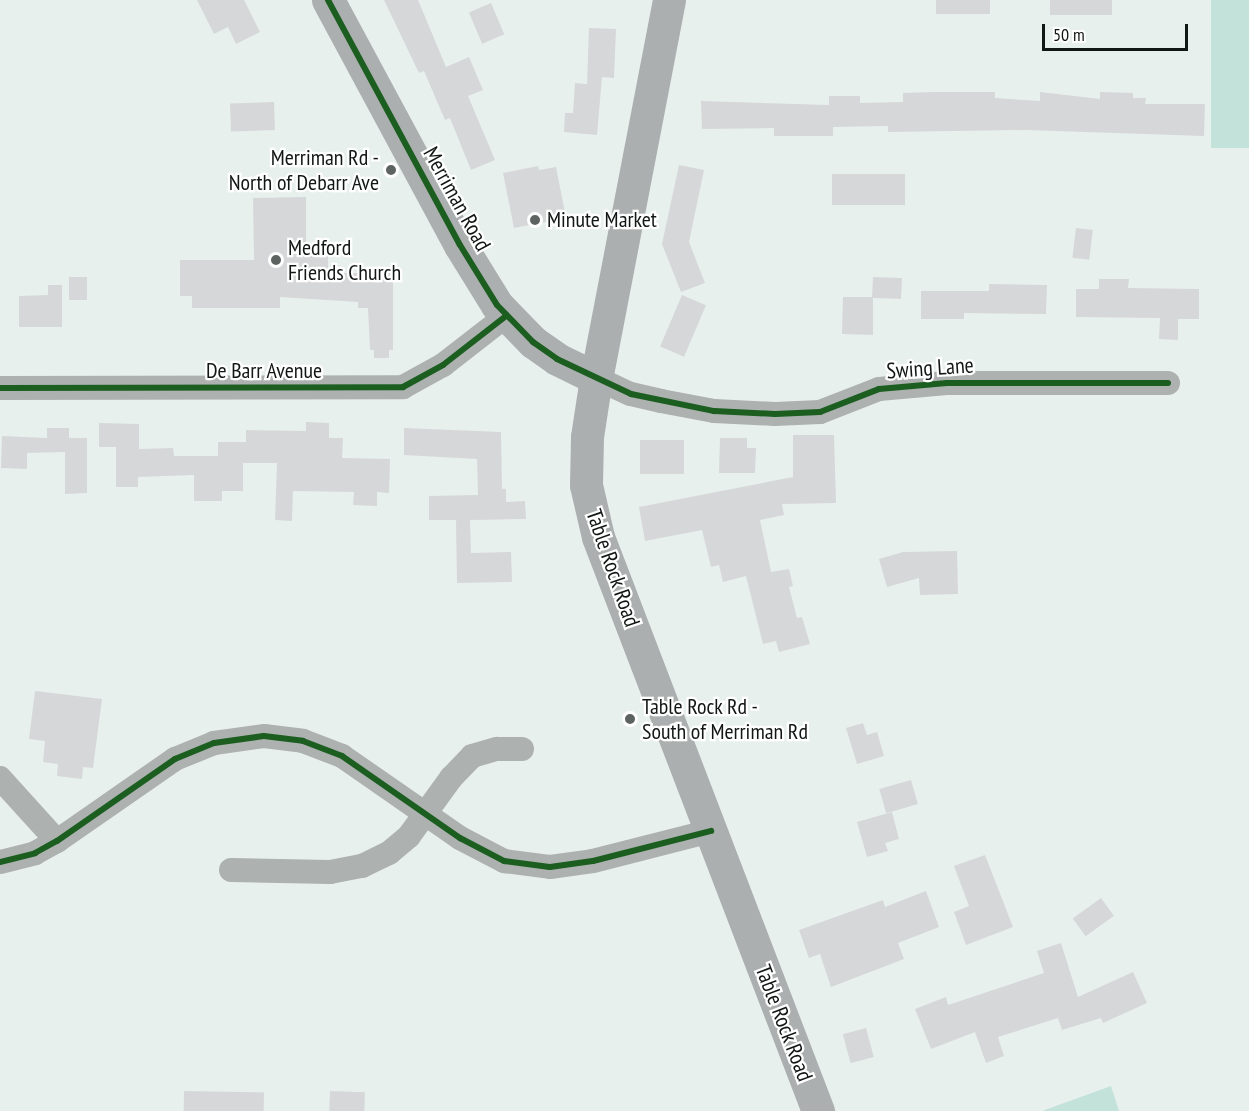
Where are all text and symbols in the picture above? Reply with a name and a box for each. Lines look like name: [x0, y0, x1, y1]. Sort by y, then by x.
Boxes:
scale bar: [1045, 12, 1190, 50]
text: 50 m: [1053, 23, 1085, 46]
street label: Merriman Road: [418, 142, 496, 256]
place label: Merriman Rd - North of Debarr Ave: [228, 144, 379, 196]
marker: Merriman Rd - North of Debarr Ave: [384, 163, 398, 177]
place label: Minute Market: [547, 207, 657, 233]
marker: Minute Market: [528, 213, 542, 227]
place label: Medford Friends Church: [288, 234, 401, 286]
marker: Medford Friends Church: [269, 253, 283, 267]
street label: Swing Lane: [886, 352, 974, 384]
street label: De Barr Avenue: [206, 358, 322, 384]
street label: Table Rock Road: [581, 506, 645, 630]
place label: Table Rock Rd - South of Merriman Rd: [642, 693, 808, 744]
marker: Table Rock Rd - South of Merriman Rd: [623, 712, 637, 726]
street label: Table Rock Road: [750, 961, 818, 1085]

